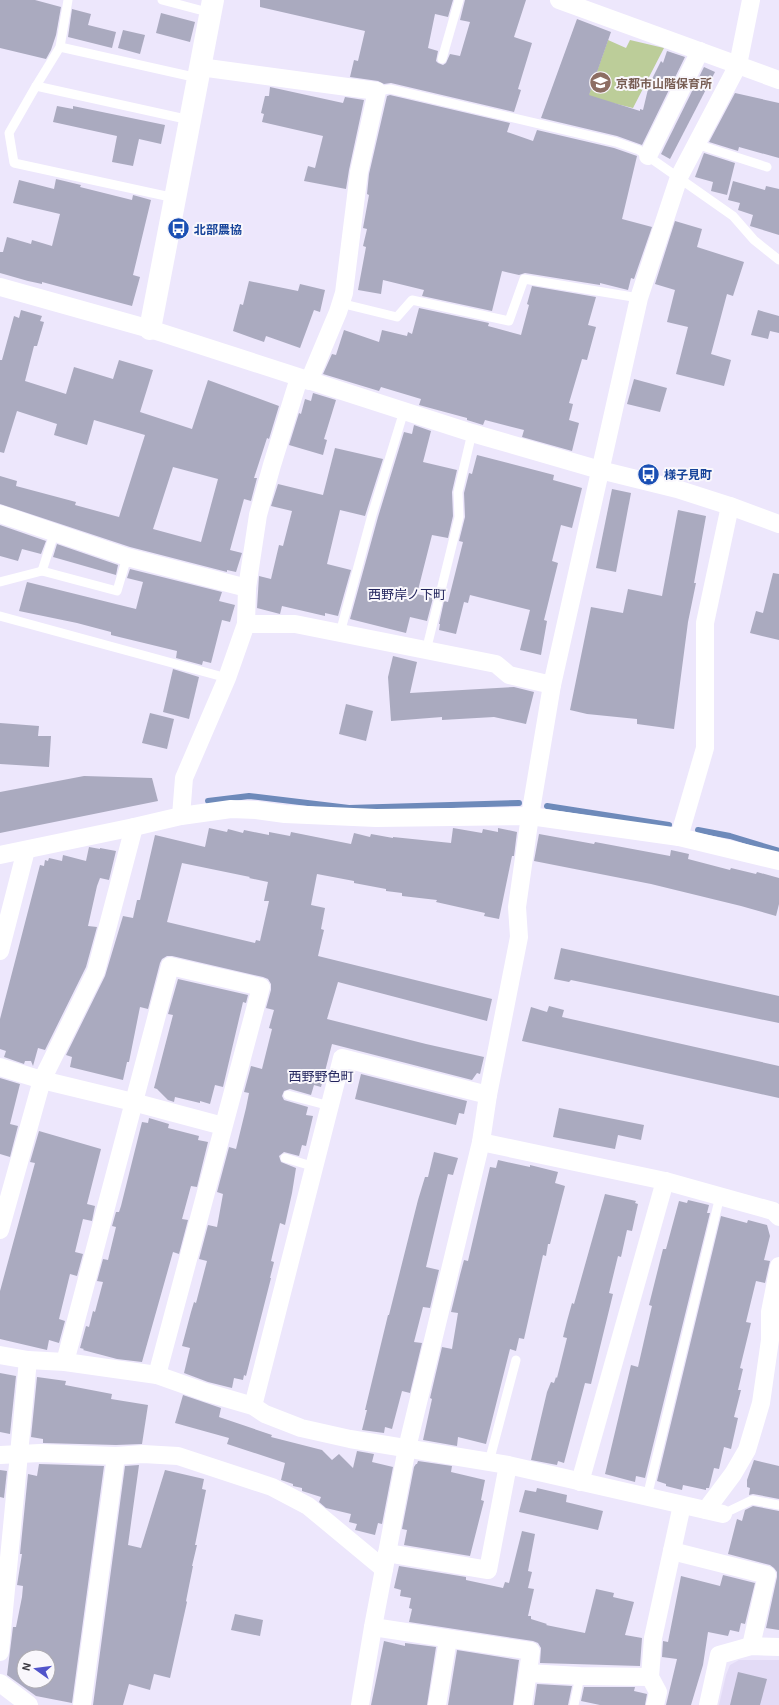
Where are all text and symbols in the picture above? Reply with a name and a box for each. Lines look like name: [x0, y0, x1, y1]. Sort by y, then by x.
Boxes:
school or university icon: 京都市山階保育所: [587, 70, 613, 96]
place label: 京都市山階保育所: [616, 76, 712, 90]
bus stop icon: 北部農協: [165, 216, 191, 242]
place label: 北部農協: [194, 222, 242, 236]
bus stop icon: 様子見町: [635, 461, 661, 487]
place label: 様子見町: [664, 467, 712, 481]
district label: 西野岸ノ下町: [368, 586, 446, 602]
district label: 西野野色町: [288, 1068, 354, 1084]
north arrow: [16, 1649, 56, 1689]
text: N: [19, 1661, 33, 1672]

